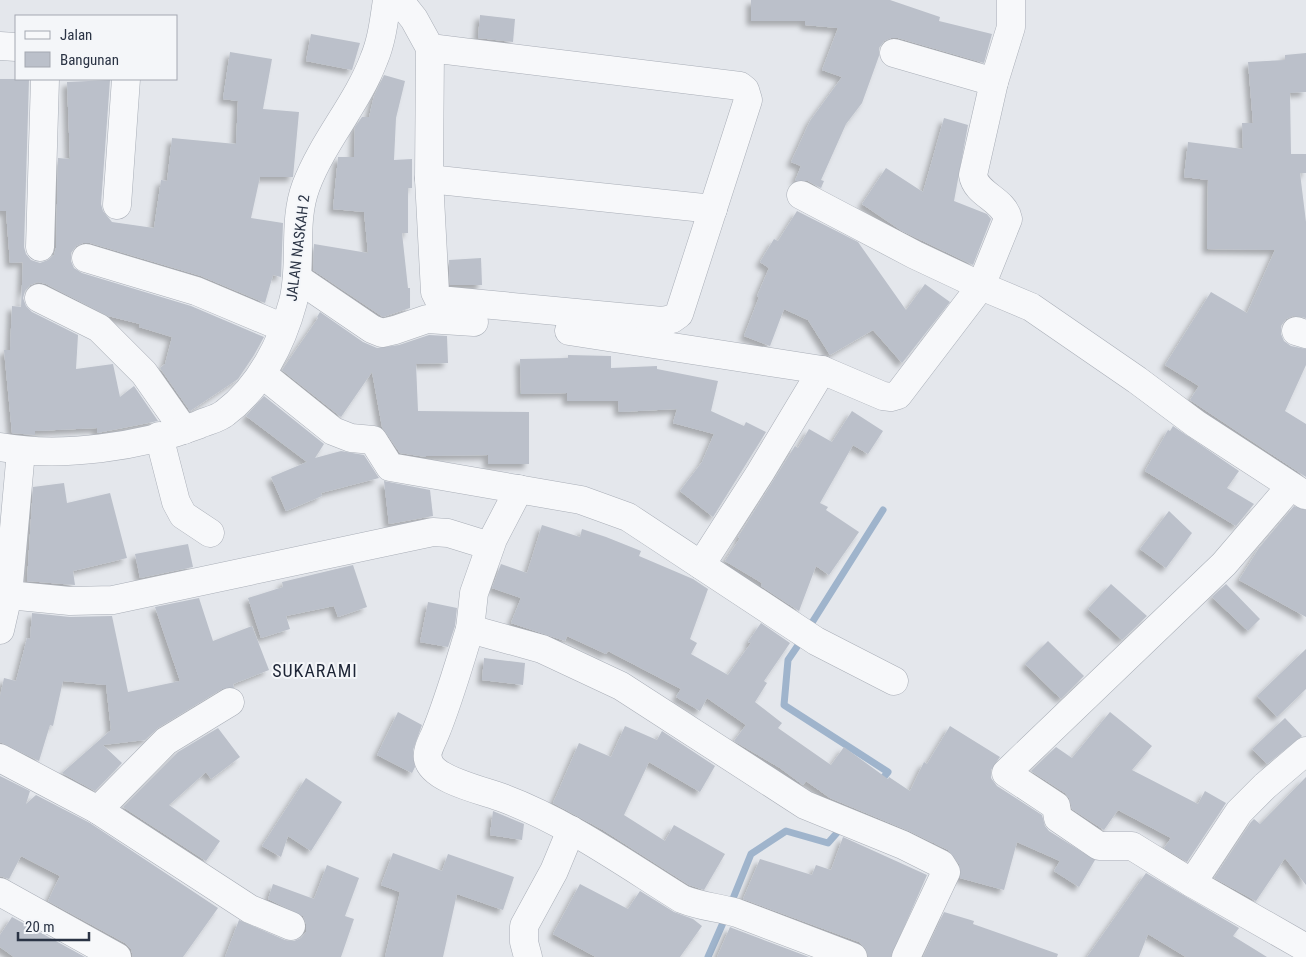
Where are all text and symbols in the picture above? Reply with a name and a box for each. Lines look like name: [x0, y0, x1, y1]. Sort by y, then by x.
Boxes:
legend: [15, 15, 178, 80]
text: Jalan: [60, 26, 92, 44]
text: Bangunan: [60, 51, 119, 69]
street label: JALAN NASKAH 2: [283, 194, 313, 302]
district label: SUKARAMI: [272, 660, 358, 681]
scale bar: [18, 910, 89, 942]
text: 20 m: [25, 918, 55, 936]

